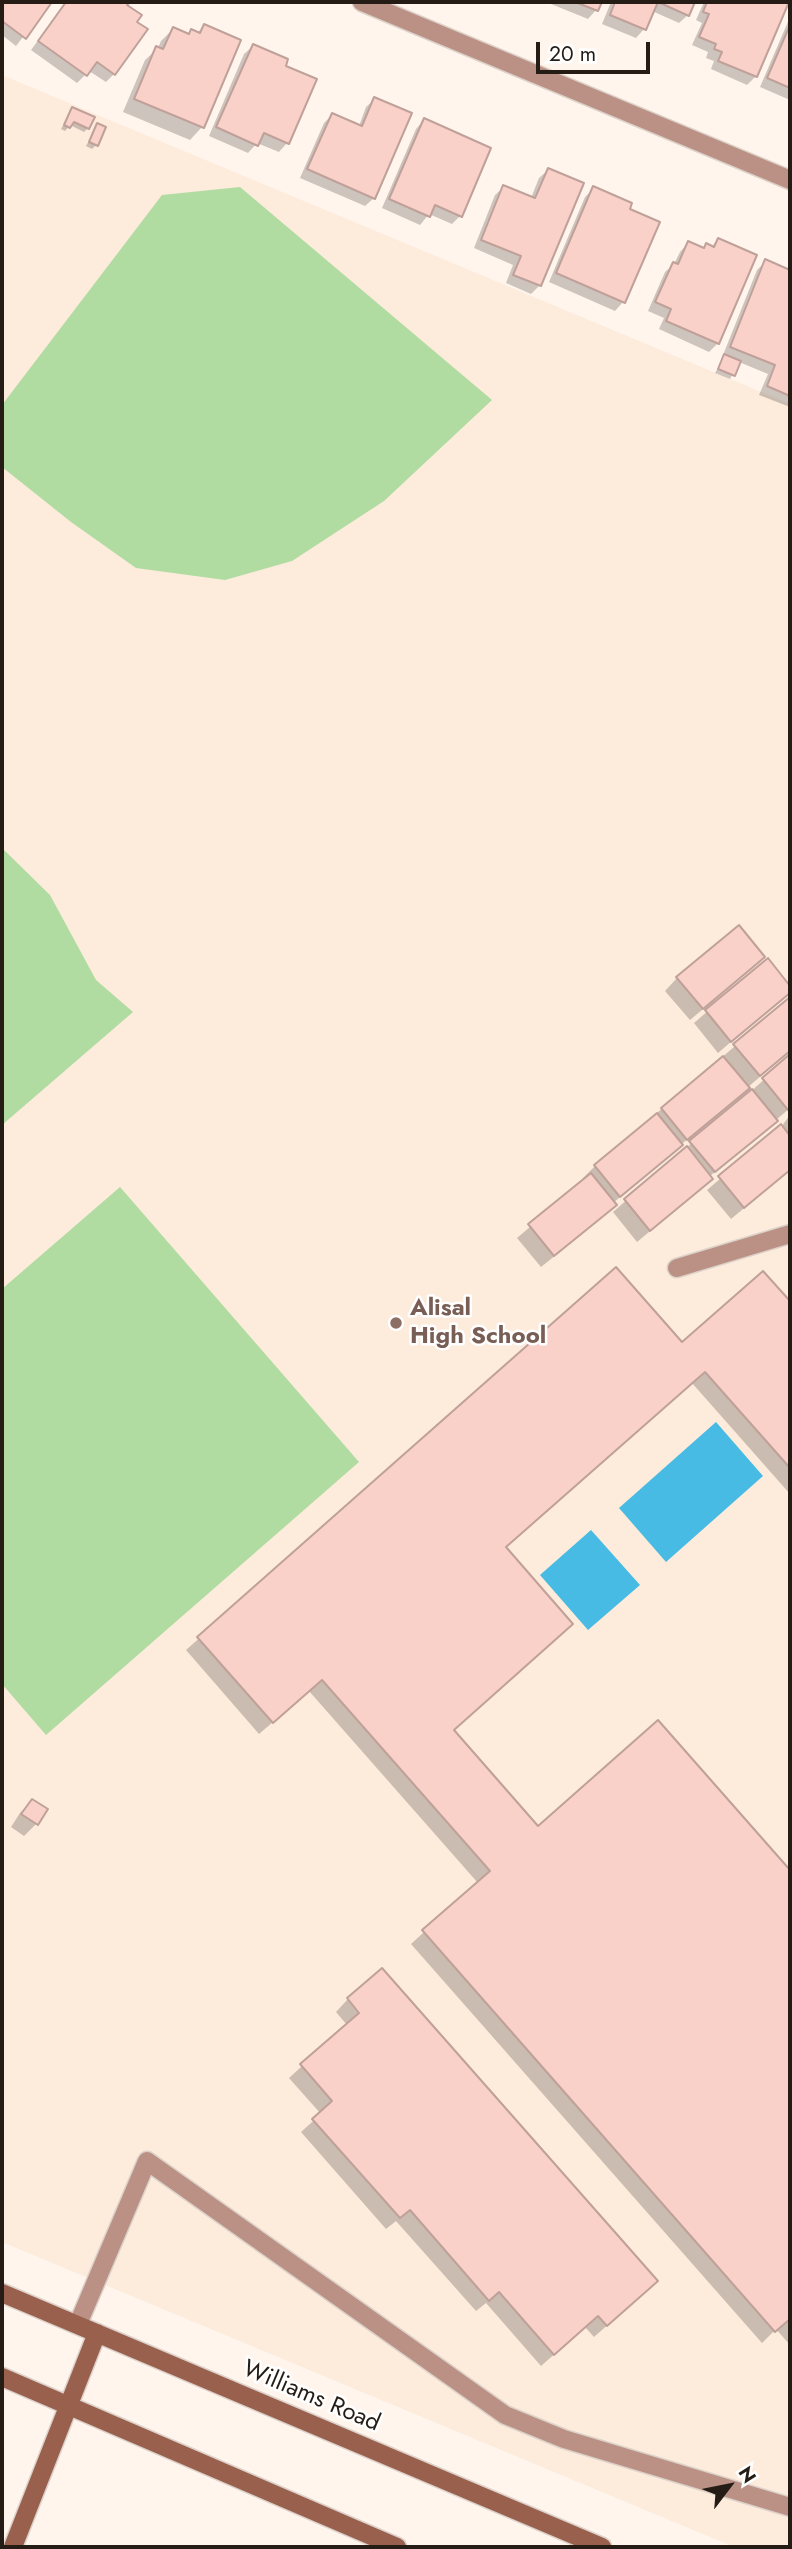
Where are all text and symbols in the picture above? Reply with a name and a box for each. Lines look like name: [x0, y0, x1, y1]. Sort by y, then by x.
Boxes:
scale bar: [540, 28, 654, 72]
text: 20 m: [549, 39, 596, 69]
place label: Alisal High School: [410, 1295, 546, 1351]
marker: Alisal High School: [388, 1315, 404, 1331]
street label: Williams Road: [238, 2355, 384, 2439]
north arrow: [694, 2451, 764, 2521]
text: N: [732, 2461, 763, 2488]

